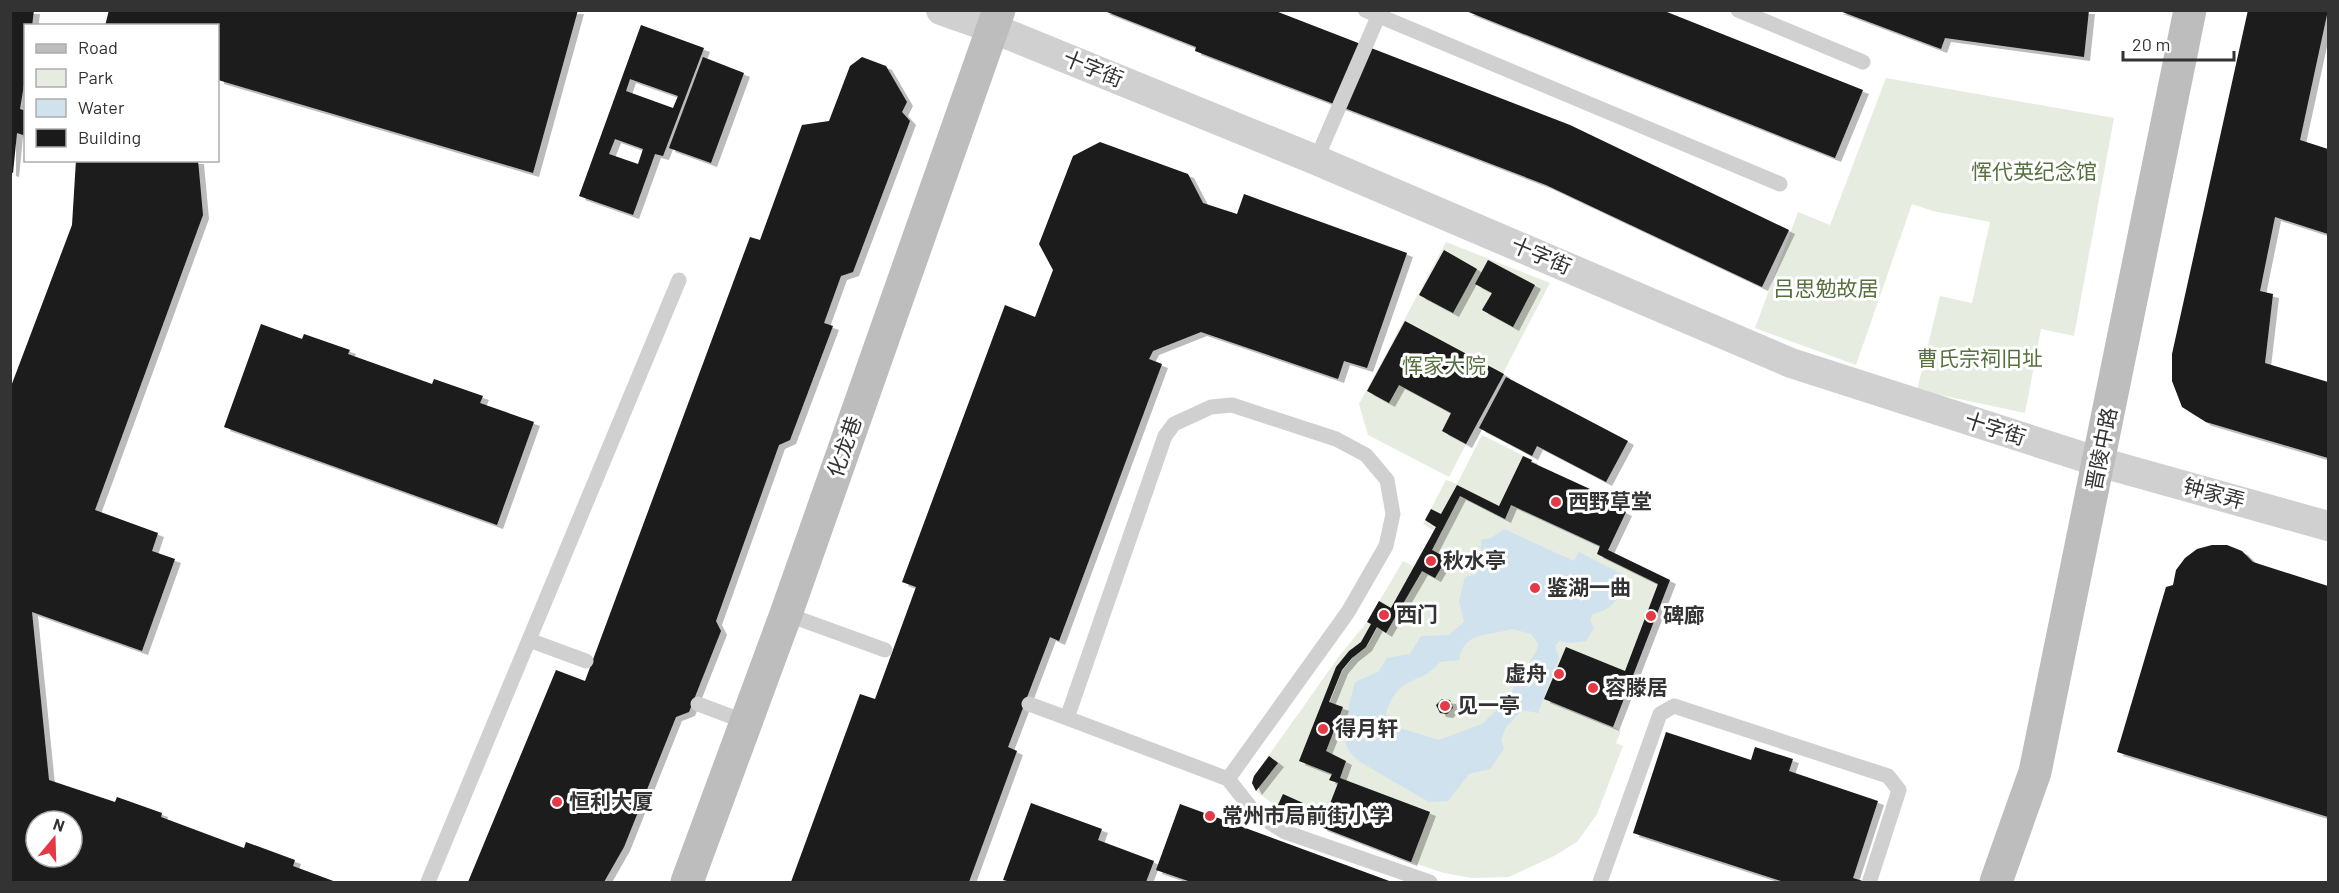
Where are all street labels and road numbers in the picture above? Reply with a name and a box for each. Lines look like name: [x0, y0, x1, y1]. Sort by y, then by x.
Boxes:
street label: 十字街: [1060, 44, 1127, 91]
street label: 十字街: [1508, 231, 1575, 278]
street label: 晋陵中路: [2080, 405, 2121, 492]
street label: 十字街: [1962, 406, 2029, 449]
street label: 化龙巷: [822, 413, 866, 480]
street label: 钟家弄: [2181, 472, 2248, 513]

